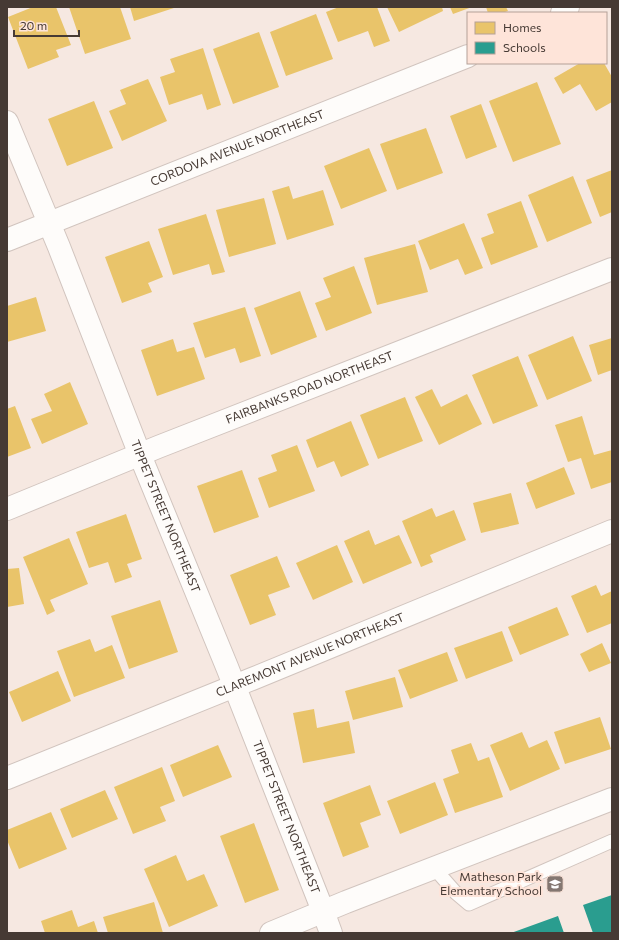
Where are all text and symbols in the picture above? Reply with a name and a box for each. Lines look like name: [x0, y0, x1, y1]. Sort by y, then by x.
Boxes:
scale bar: [14, 12, 79, 38]
legend: [467, 12, 607, 64]
text: 20 m: [20, 18, 47, 32]
text: Homes: [503, 20, 541, 34]
text: Schools: [503, 40, 546, 54]
street label: CORDOVA AVENUE NORTHEAST: [148, 106, 326, 188]
street label: FAIRBANKS ROAD NORTHEAST: [223, 347, 395, 426]
street label: TIPPET STREET NORTHEAST: [129, 438, 204, 595]
street label: CLAREMONT AVENUE NORTHEAST: [213, 609, 406, 699]
street label: TIPPET STREET NORTHEAST: [251, 738, 324, 896]
place label: Matheson Park Elementary School: [440, 869, 542, 897]
school or university icon: Matheson Park Elementary School: [545, 874, 565, 894]

